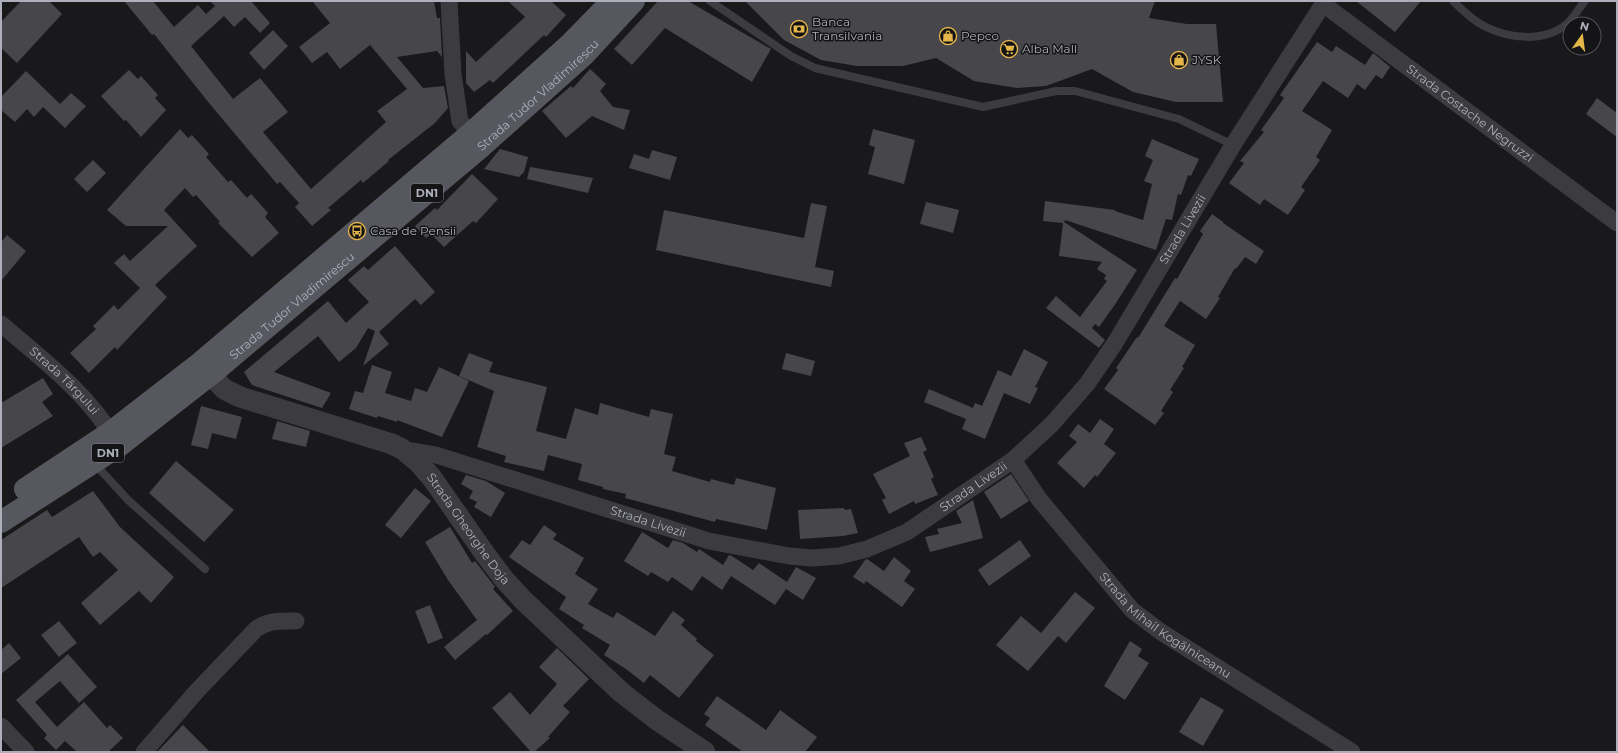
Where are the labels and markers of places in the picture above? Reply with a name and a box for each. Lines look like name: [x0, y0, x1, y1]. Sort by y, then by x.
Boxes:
place label: Banca Transilvania: [812, 14, 882, 43]
bank icon: Banca Transilvania: [789, 19, 809, 39]
shop icon: Pepco: [938, 26, 958, 46]
place label: Pepco: [961, 28, 999, 43]
supermarket icon: Alba Mall: [999, 39, 1019, 59]
place label: Alba Mall: [1022, 41, 1077, 56]
shop icon: JYSK: [1169, 50, 1189, 70]
place label: JYSK: [1191, 52, 1222, 67]
bus stop icon: Casa de Pensii: [347, 221, 367, 241]
place label: Casa de Pensii: [370, 223, 456, 238]

